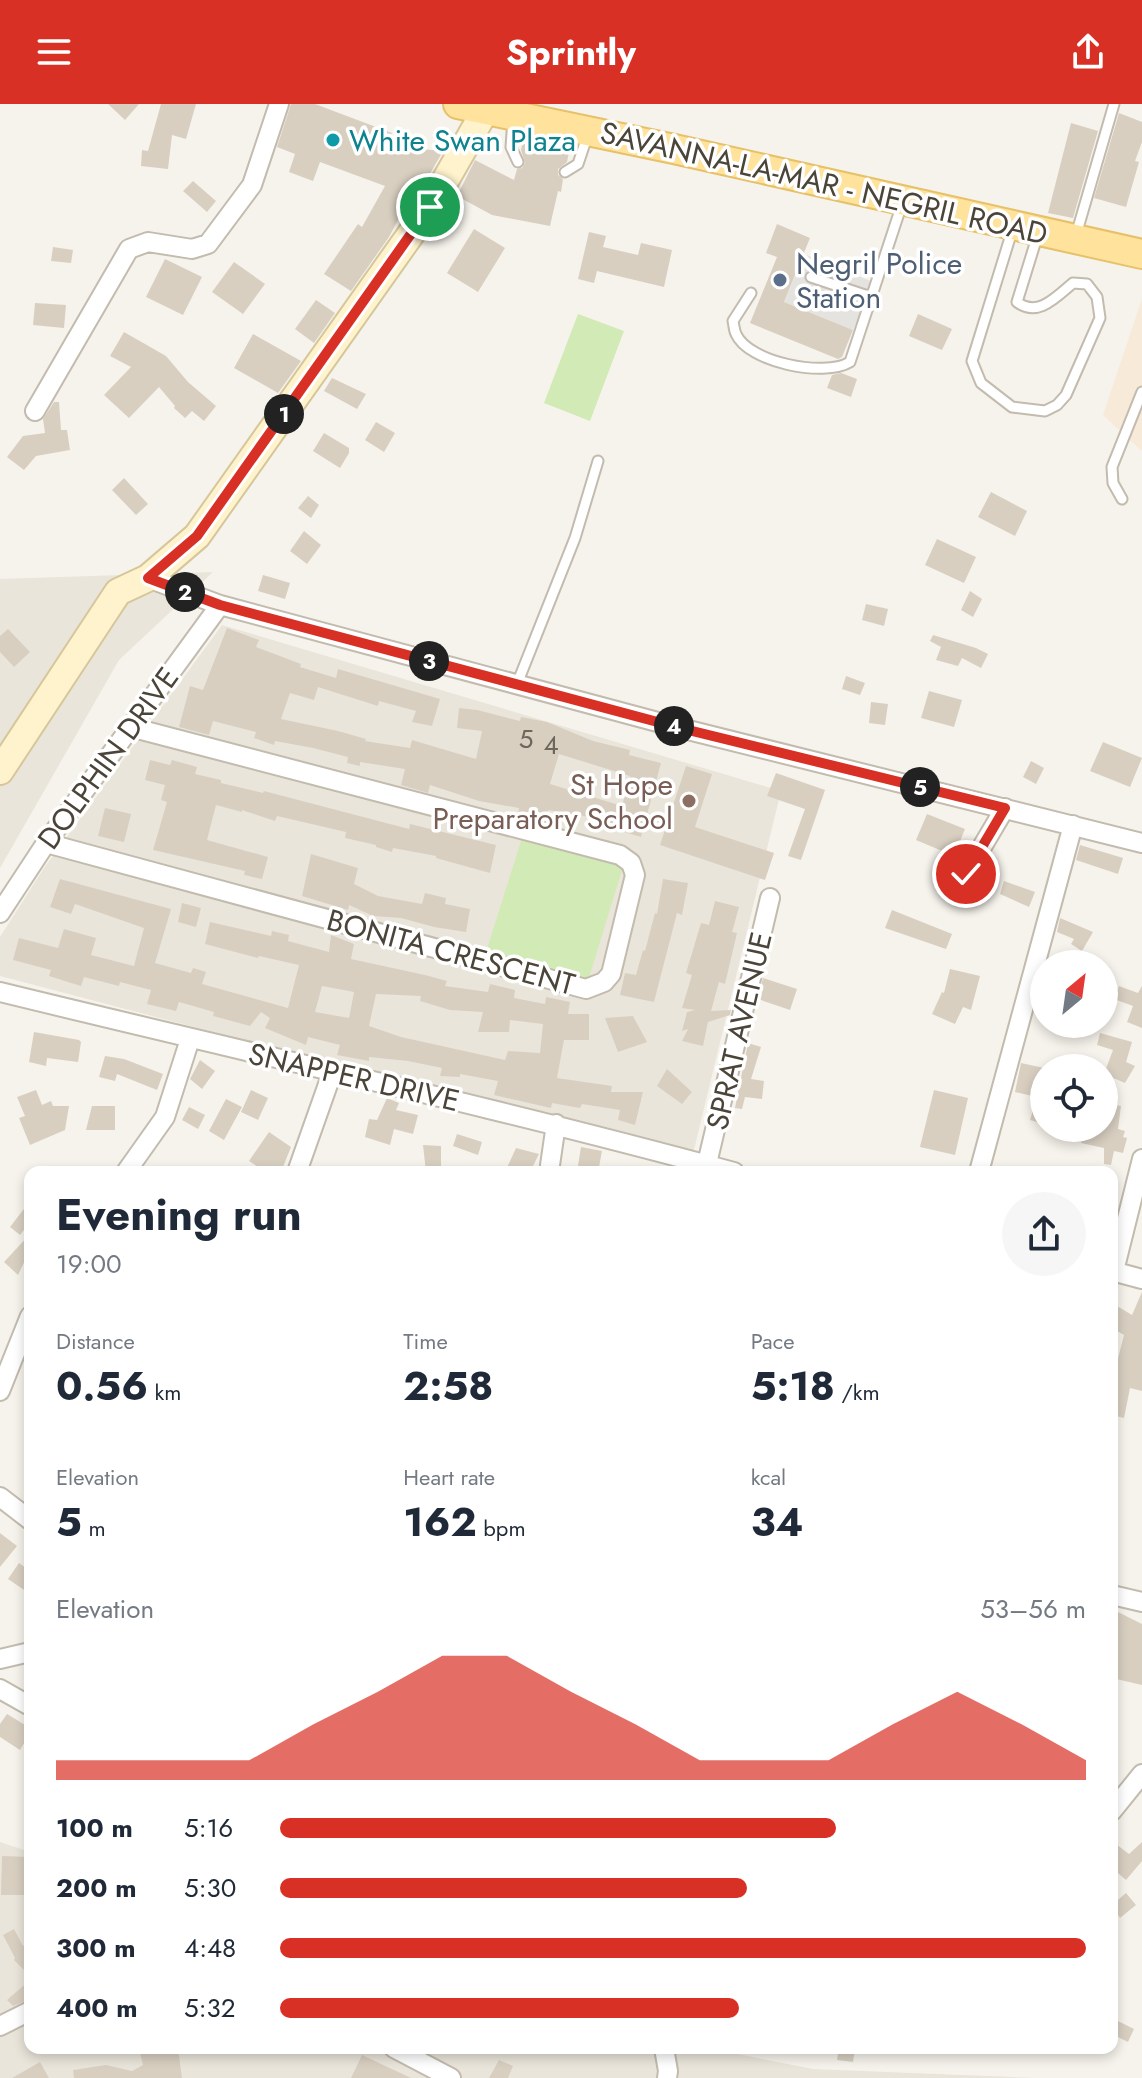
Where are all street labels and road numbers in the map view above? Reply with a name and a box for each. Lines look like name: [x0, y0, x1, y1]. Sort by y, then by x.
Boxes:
street label: SAVANNA-LA-MAR - NEGRIL ROAD: [596, 111, 1052, 255]
street label: DOLPHIN DRIVE: [27, 658, 189, 858]
street label: BONITA CRESCENT: [322, 898, 580, 1006]
street label: SPRAT AVENUE: [695, 928, 783, 1134]
street label: SNAPPER DRIVE: [244, 1032, 464, 1122]

